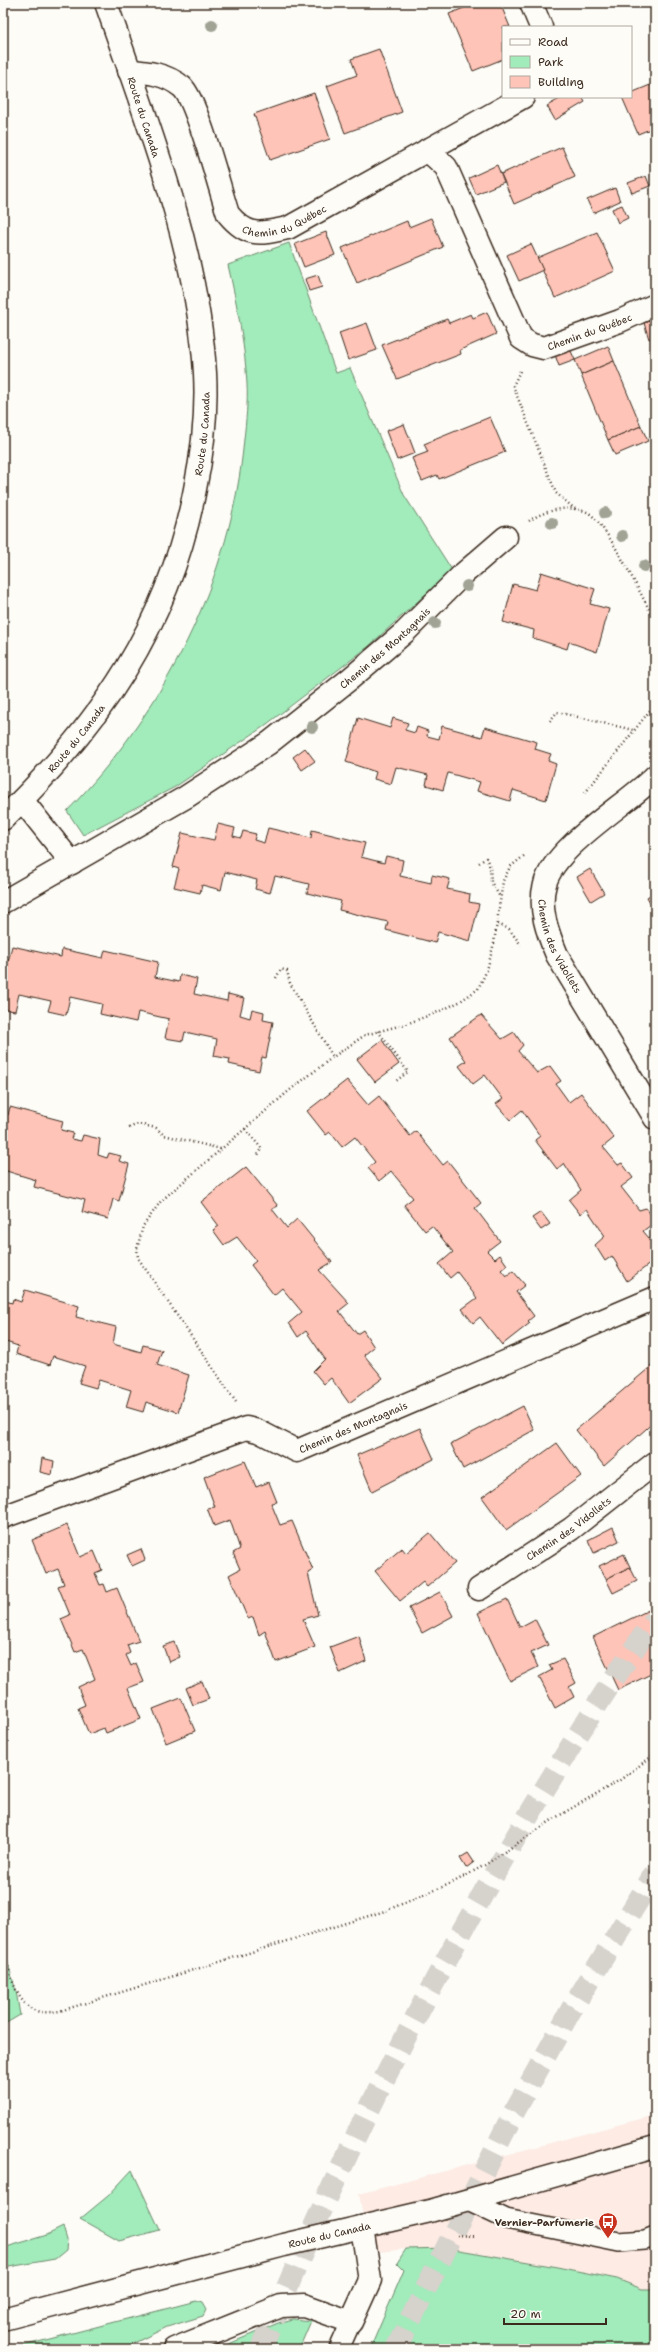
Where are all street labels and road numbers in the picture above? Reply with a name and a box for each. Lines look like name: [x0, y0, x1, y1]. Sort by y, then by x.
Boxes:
street label: Route du Canada: [124, 75, 163, 160]
street label: Chemin du Québec: [240, 202, 329, 240]
street label: Chemin du Québec: [546, 310, 634, 353]
street label: Route du Canada: [192, 391, 213, 477]
street label: Chemin des Montagnais: [337, 605, 433, 691]
street label: Route du Canada: [45, 701, 108, 775]
street label: Chemin des Vidollets: [536, 899, 584, 996]
street label: Chemin des Montagnais: [297, 1399, 409, 1456]
street label: Chemin des Vidollets: [524, 1494, 614, 1564]
street label: Route du Canada: [287, 2219, 372, 2251]

